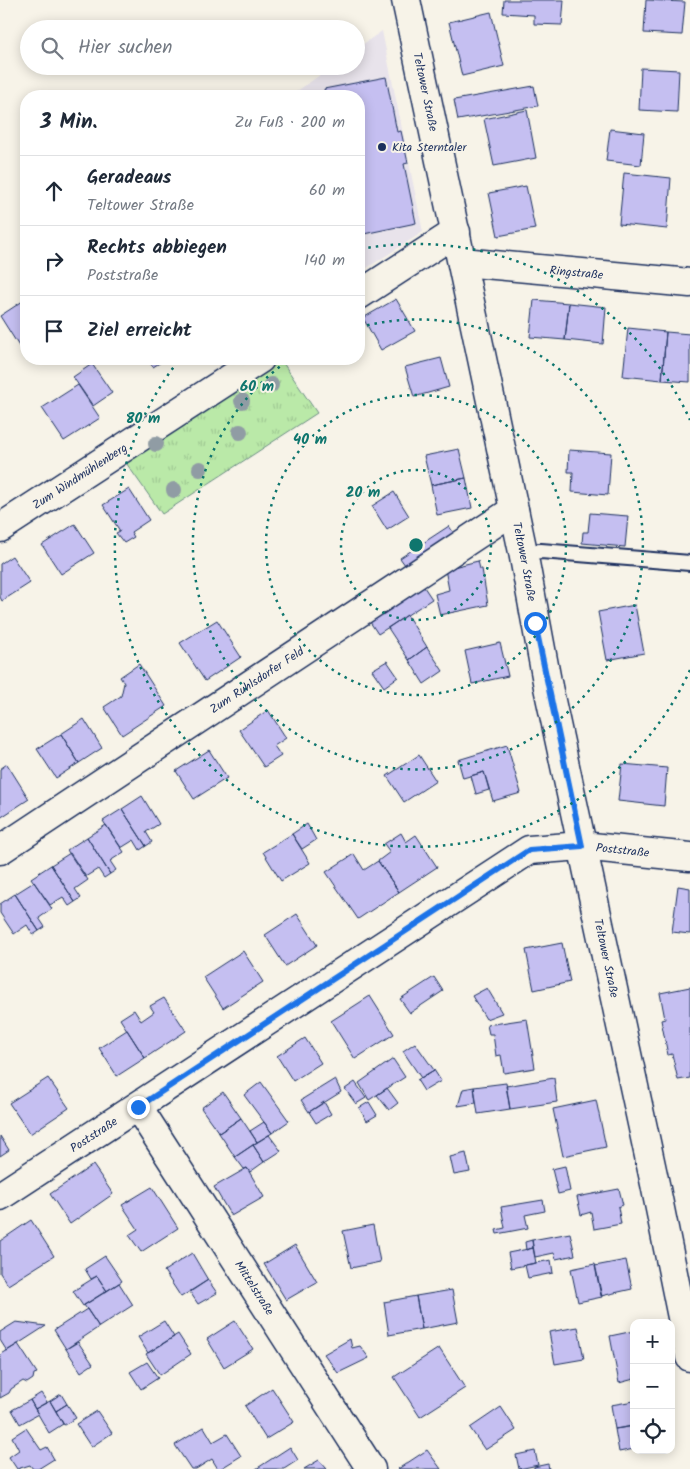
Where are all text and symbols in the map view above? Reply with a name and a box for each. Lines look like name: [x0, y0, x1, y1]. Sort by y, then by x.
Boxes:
search box: [20, 20, 365, 75]
text: Hier suchen: [78, 33, 172, 63]
icon: search: [38, 34, 66, 62]
street label: Teltower Straße: [408, 51, 443, 134]
text: 3 Min.: [40, 106, 98, 139]
text: Zu Fuß · 200 m: [234, 110, 345, 135]
place label: Kita Sterntaler: [392, 138, 467, 157]
marker: Kita Sterntaler: [376, 141, 388, 153]
text: Geradeaus: [87, 163, 172, 193]
icon: ahead: [40, 177, 68, 205]
text: 60 m: [309, 178, 345, 203]
text: Teltower Straße: [87, 193, 194, 218]
text: Rechts abbiegen: [87, 233, 227, 263]
icon: right: [40, 247, 68, 275]
text: 140 m: [304, 248, 345, 273]
street label: Ringstraße: [549, 261, 605, 285]
text: Poststraße: [87, 263, 158, 288]
text: Ziel erreicht: [87, 316, 192, 346]
icon: arrive: [40, 317, 68, 345]
text: 60 m: [240, 375, 274, 399]
text: 80 m: [126, 407, 160, 431]
text: 40 m: [293, 428, 327, 452]
street label: Zum Windmühlenberg: [28, 438, 131, 514]
text: 20 m: [346, 481, 380, 505]
street label: Teltower Straße: [507, 520, 542, 603]
centre of rings: [407, 536, 425, 554]
route start: [524, 612, 547, 635]
street label: Zum Ruhlsdorfer Feld: [206, 641, 309, 718]
street label: Poststraße: [595, 838, 651, 862]
street label: Teltower Straße: [589, 917, 624, 1000]
route end: [127, 1096, 150, 1119]
street label: Poststraße: [66, 1112, 122, 1157]
street label: Mittelstraße: [230, 1257, 279, 1319]
map controls: [630, 1319, 675, 1454]
button: +: [630, 1319, 675, 1364]
button: −: [630, 1364, 675, 1409]
button: locate: [630, 1409, 675, 1454]

